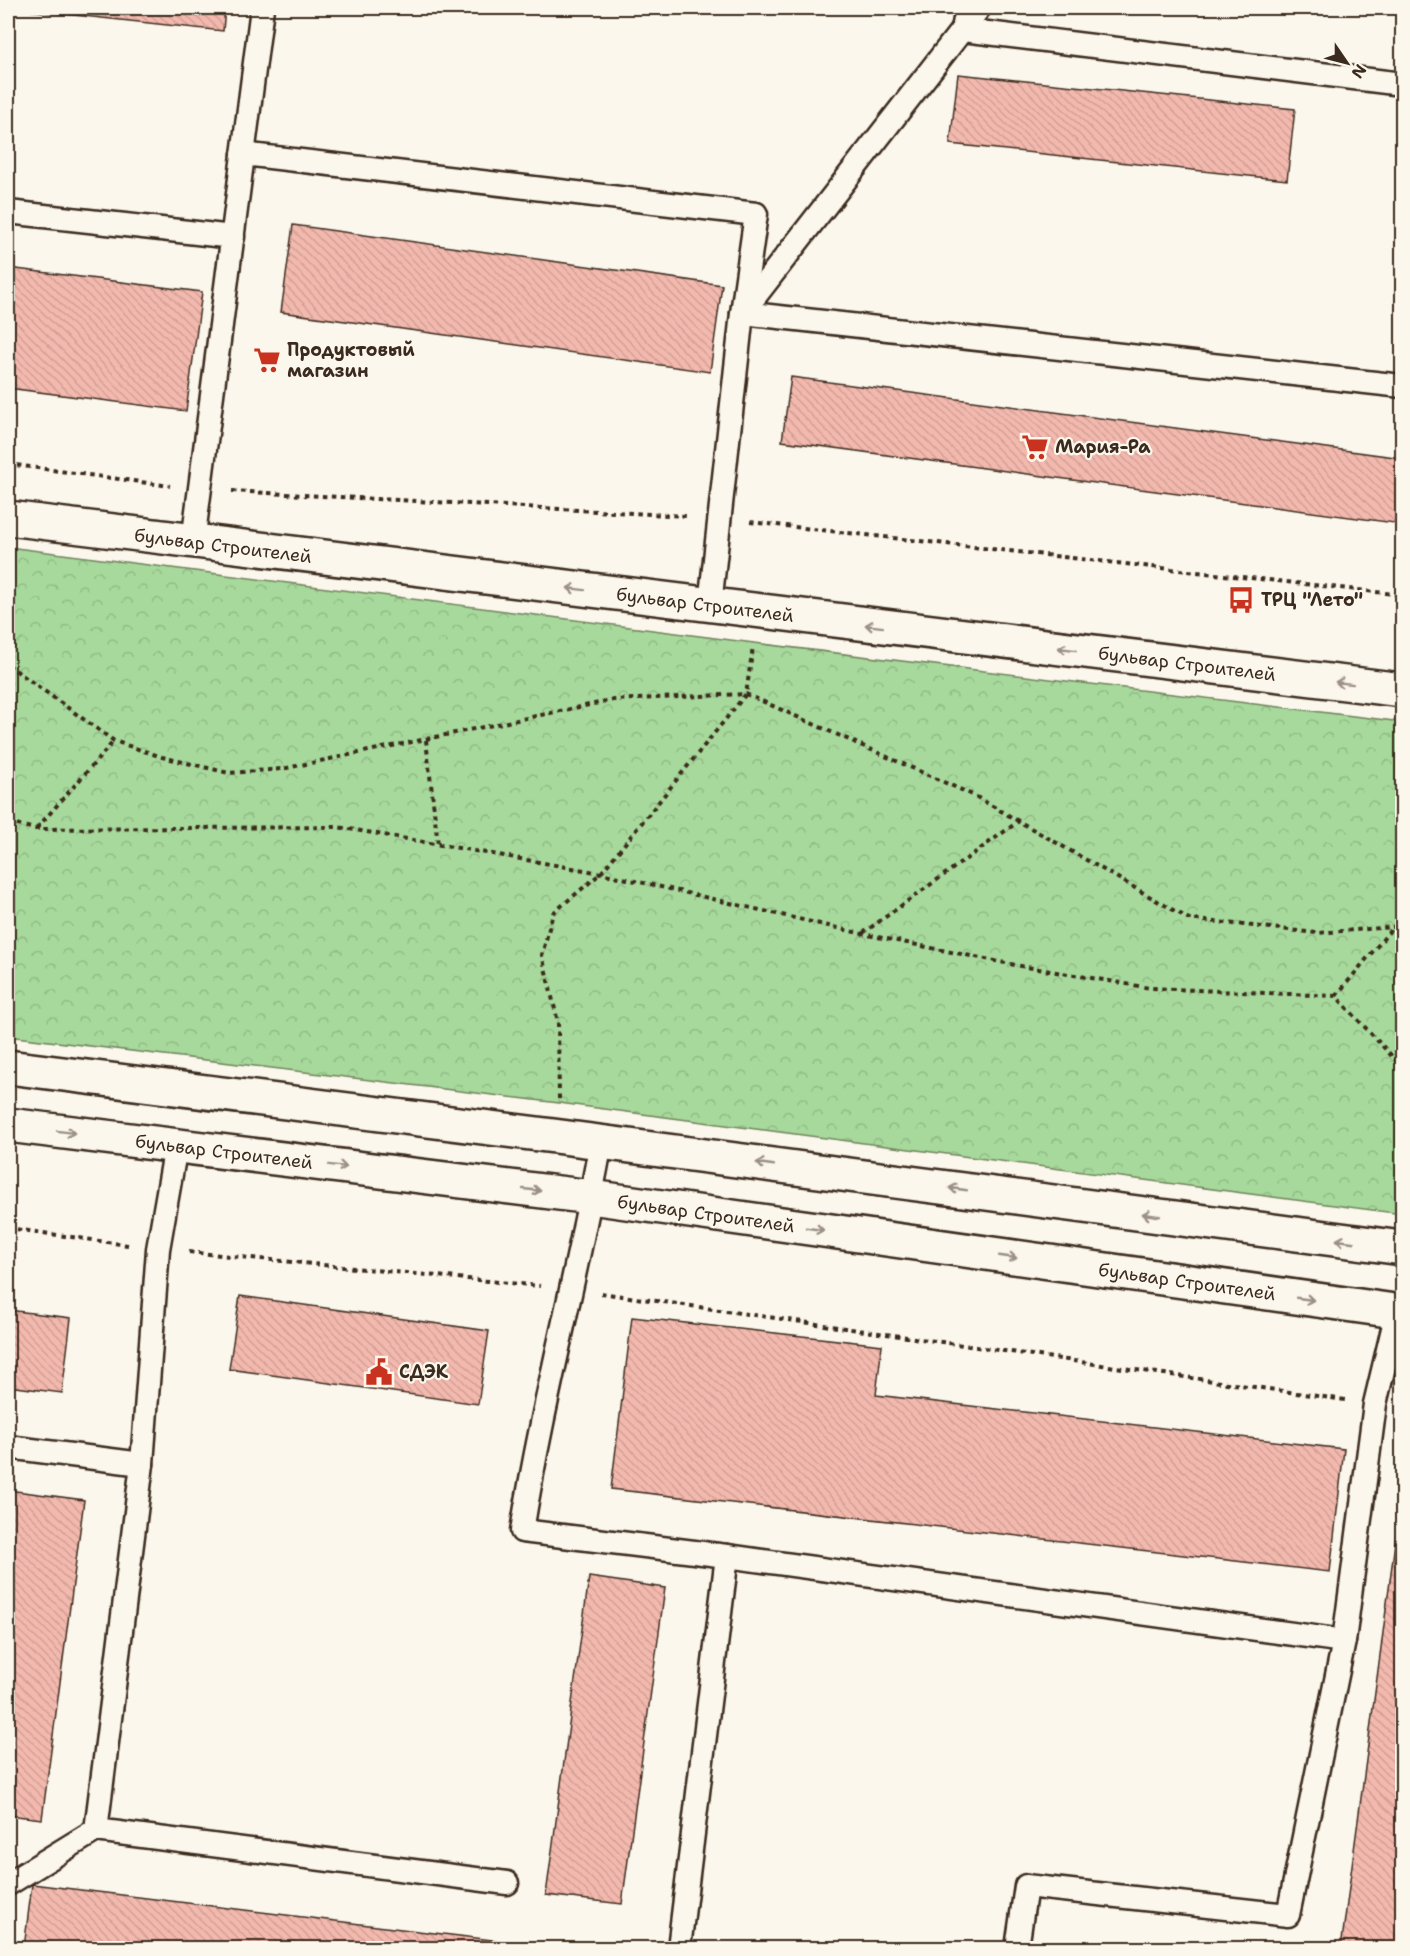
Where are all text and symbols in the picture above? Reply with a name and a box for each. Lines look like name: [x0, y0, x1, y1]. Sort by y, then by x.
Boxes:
north arrow: [1317, 33, 1377, 93]
text: N: [1347, 60, 1371, 83]
place label: Продуктовый магазин: [287, 338, 415, 383]
supermarket icon: Продуктовый магазин: [252, 345, 282, 375]
supermarket icon: Мария-Ра: [1020, 432, 1050, 462]
place label: Мария-Ра: [1055, 435, 1151, 459]
street label: бульвар Строителей: [133, 523, 313, 569]
street label: бульвар Строителей: [615, 582, 795, 628]
one-way arrow: [567, 583, 587, 594]
bus stop icon: ТРЦ "Лето": [1226, 585, 1256, 615]
place label: ТРЦ "Лето": [1261, 588, 1363, 612]
one-way arrow: [865, 620, 884, 631]
street label: бульвар Строителей: [1097, 641, 1277, 687]
one-way arrow: [1058, 643, 1078, 654]
one-way arrow: [1335, 677, 1355, 688]
one-way arrow: [55, 1127, 75, 1138]
street label: бульвар Строителей: [134, 1129, 314, 1175]
one-way arrow: [755, 1158, 775, 1169]
one-way arrow: [328, 1161, 348, 1172]
one-way arrow: [948, 1184, 968, 1195]
one-way arrow: [521, 1185, 541, 1196]
street label: бульвар Строителей: [616, 1190, 796, 1238]
one-way arrow: [1142, 1209, 1162, 1220]
one-way arrow: [805, 1224, 825, 1235]
one-way arrow: [1335, 1235, 1355, 1246]
one-way arrow: [998, 1251, 1018, 1262]
street label: бульвар Строителей: [1097, 1258, 1277, 1306]
one-way arrow: [1295, 1293, 1315, 1304]
public building icon: СДЭК: [364, 1357, 394, 1387]
place label: СДЭК: [399, 1360, 449, 1384]

